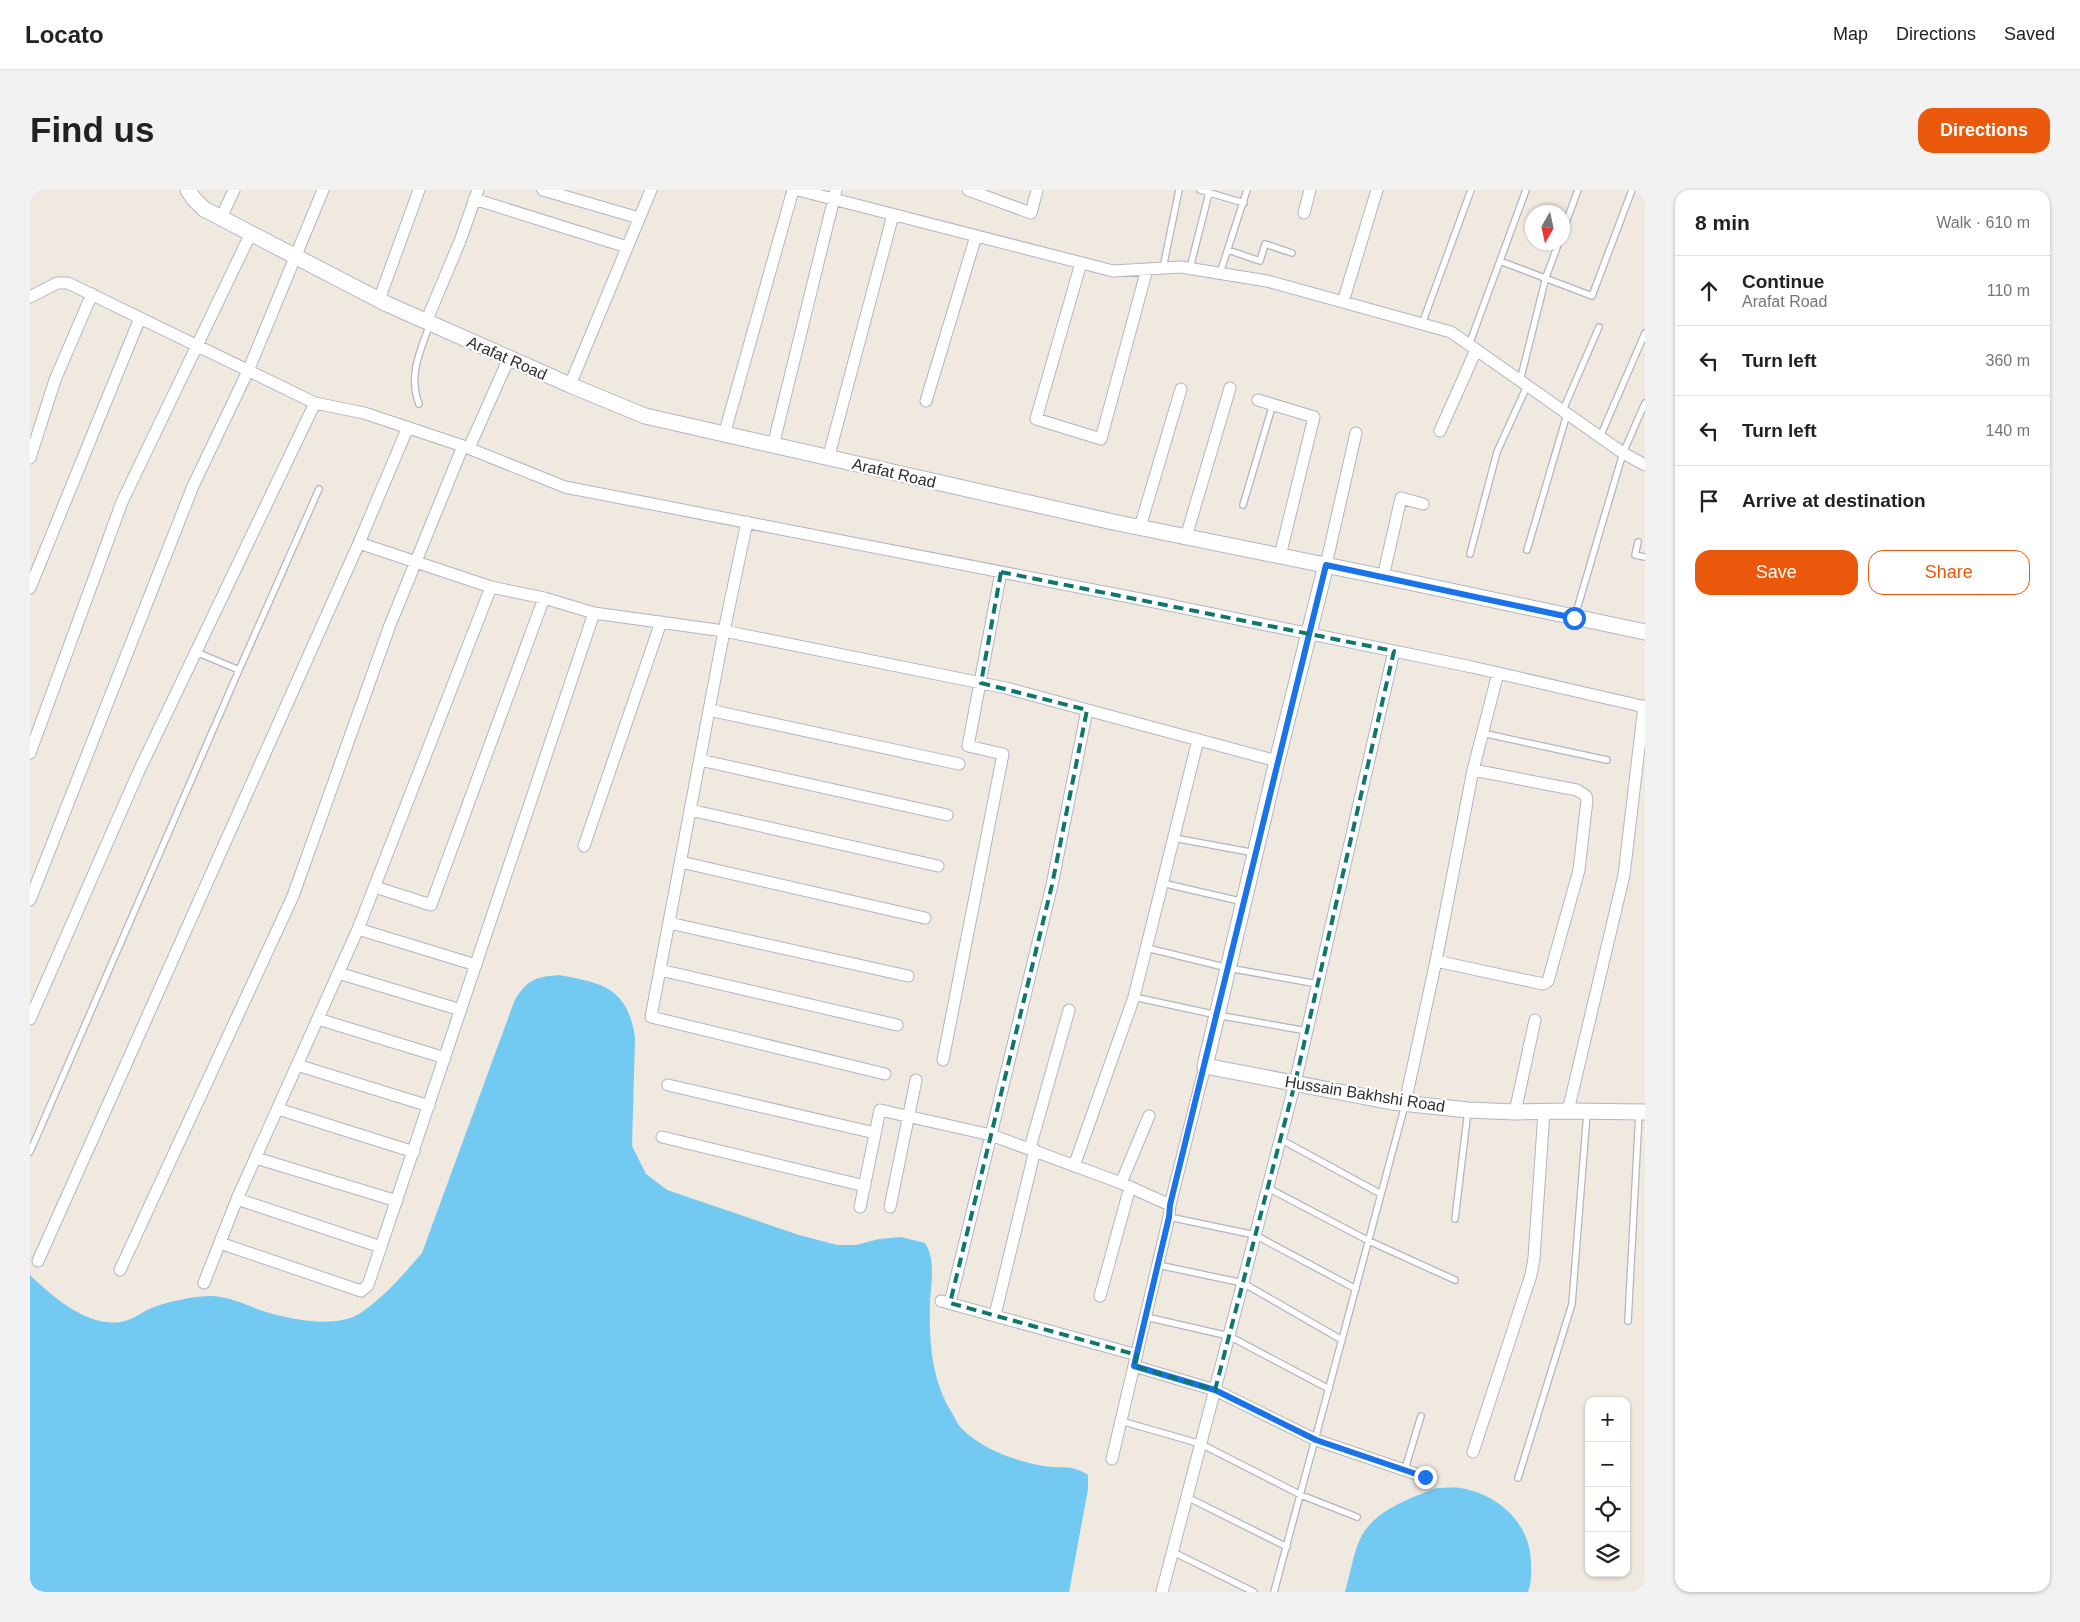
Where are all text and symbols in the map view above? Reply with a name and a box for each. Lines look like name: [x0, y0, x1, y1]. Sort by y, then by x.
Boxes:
text: Locato: [25, 21, 104, 48]
text: Map: [1833, 24, 1868, 44]
text: Directions: [1896, 24, 1976, 44]
text: Saved: [2004, 24, 2055, 44]
button: Directions: [1918, 108, 2050, 153]
text: Find us: [30, 110, 154, 149]
north arrow: [1525, 205, 1570, 250]
text: 8 min: [1695, 211, 1750, 234]
text: Walk · 610 m: [1936, 214, 2030, 231]
text: Continue: [1742, 271, 1824, 292]
icon: ahead: [1695, 277, 1723, 305]
text: 110 m: [1987, 282, 2030, 299]
text: Arafat Road: [1742, 293, 1827, 310]
street label: Arafat Road: [465, 333, 549, 383]
icon: left: [1695, 347, 1723, 375]
text: Turn left: [1742, 350, 1817, 371]
text: 360 m: [1986, 352, 2030, 369]
icon: left: [1695, 417, 1723, 445]
text: Turn left: [1742, 420, 1817, 441]
text: 140 m: [1986, 422, 2030, 439]
street label: Arafat Road: [850, 455, 938, 491]
icon: arrive: [1695, 487, 1723, 515]
text: Arrive at destination: [1742, 490, 1926, 511]
button: Save: [1695, 550, 1858, 595]
button: Share: [1868, 550, 2030, 595]
route start: [1563, 607, 1586, 630]
street label: Hussain Bakhshi Road: [1284, 1073, 1446, 1115]
map controls: [1585, 1397, 1630, 1577]
button: +: [1585, 1397, 1630, 1442]
button: −: [1585, 1442, 1630, 1487]
route end: [1414, 1466, 1437, 1489]
button: locate: [1585, 1487, 1630, 1532]
button: layers: [1585, 1532, 1630, 1577]

